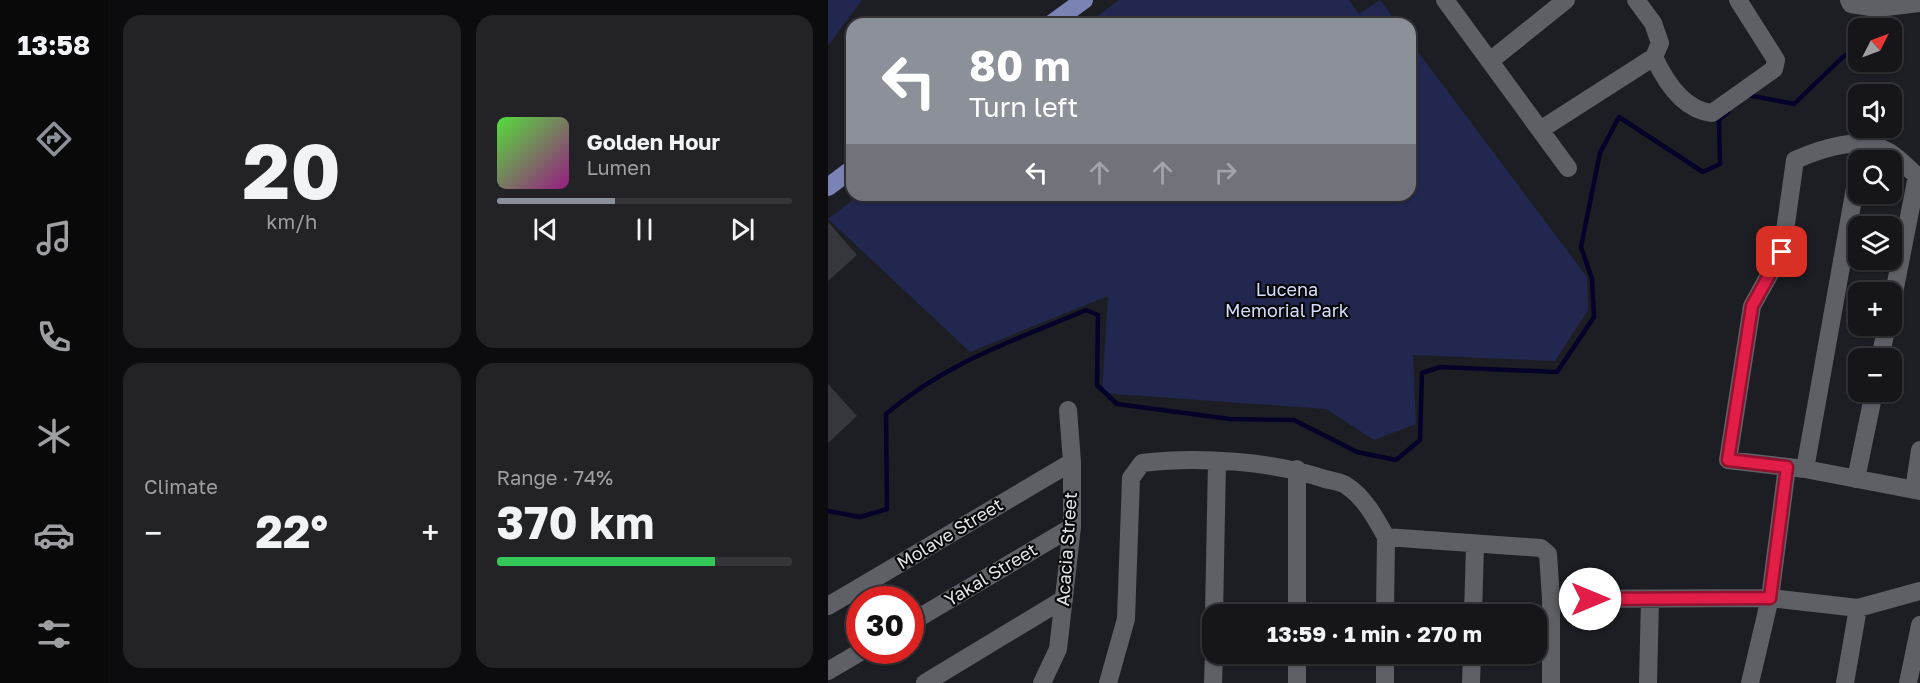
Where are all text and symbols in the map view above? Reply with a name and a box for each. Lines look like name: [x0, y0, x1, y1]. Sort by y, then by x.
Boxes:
north arrow: [1848, 18, 1902, 72]
map controls: [1848, 18, 1902, 402]
text: 13:58: [18, 29, 90, 61]
text: 80 m: [969, 40, 1070, 90]
icon: left: [870, 42, 948, 120]
button: sound: [1848, 84, 1902, 138]
text: Turn left: [969, 91, 1078, 123]
icon: directions: [33, 118, 75, 160]
text: 20: [243, 123, 341, 216]
text: Golden Hour: [587, 128, 720, 155]
button: search: [1848, 150, 1902, 204]
text: Lumen: [587, 155, 651, 179]
icon: left: [1020, 156, 1053, 189]
icon: ahead: [1083, 156, 1116, 189]
icon: ahead: [1146, 156, 1179, 189]
icon: right: [1209, 156, 1242, 189]
text: km/h: [266, 209, 317, 233]
icon: previous: [529, 213, 562, 246]
icon: pause: [628, 213, 661, 246]
icon: next: [726, 213, 759, 246]
button: layers: [1848, 216, 1902, 270]
icon: music: [33, 217, 75, 259]
pin: [1756, 226, 1807, 277]
icon: arrive: [1765, 235, 1798, 268]
park label: Lucena Memorial Park: [1225, 278, 1349, 321]
button: +: [1848, 282, 1902, 336]
icon: phone: [33, 316, 75, 358]
button: −: [1848, 348, 1902, 402]
icon: climate: [33, 415, 75, 457]
text: Range · 74%: [497, 465, 613, 489]
text: Climate: [144, 474, 218, 498]
street label: Acacia Street: [1051, 491, 1081, 607]
street label: Molave Street: [892, 493, 1006, 573]
text: 370 km: [497, 495, 654, 549]
text: 22°: [256, 504, 328, 558]
text: −: [144, 513, 162, 552]
text: +: [421, 513, 439, 552]
icon: car: [33, 514, 75, 556]
street label: Yakal Street: [940, 538, 1041, 610]
position arrow: [1558, 567, 1622, 631]
speed limit sign: 30: [846, 586, 924, 664]
icon: filters: [33, 613, 75, 655]
text: 13:59 · 1 min · 270 m: [1267, 620, 1482, 647]

